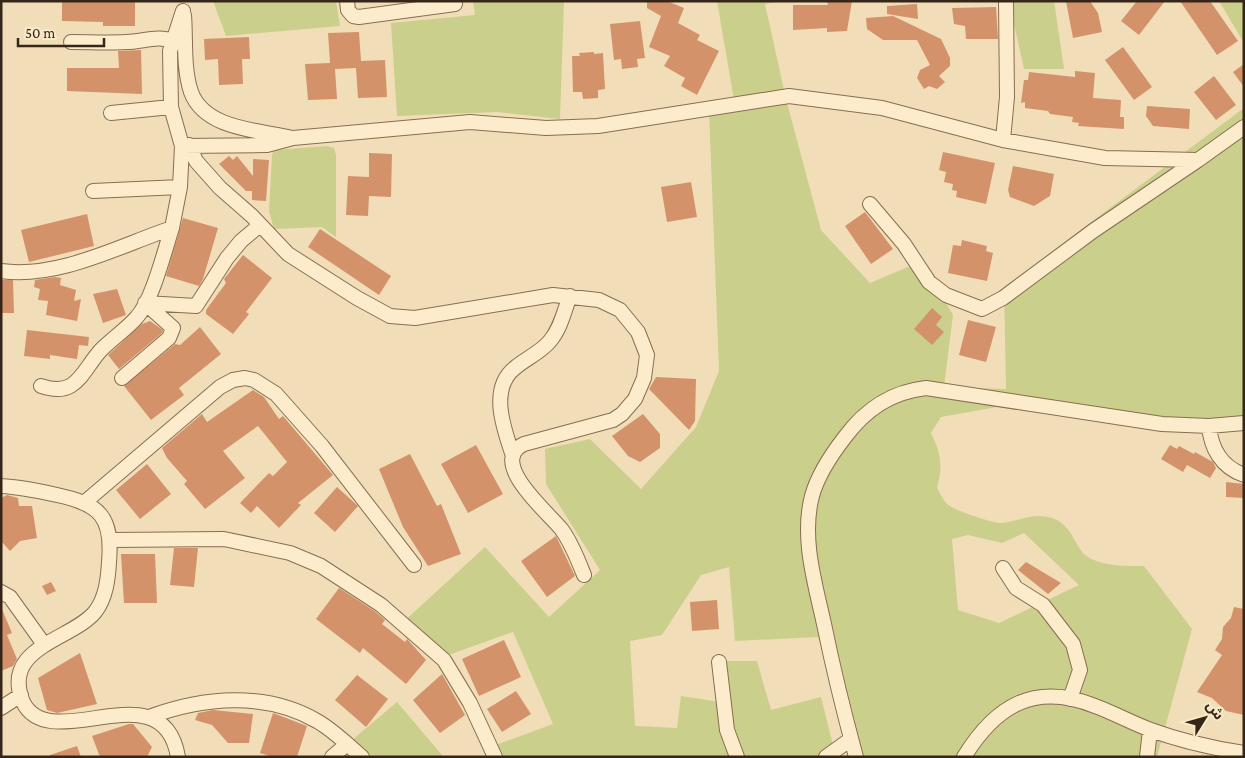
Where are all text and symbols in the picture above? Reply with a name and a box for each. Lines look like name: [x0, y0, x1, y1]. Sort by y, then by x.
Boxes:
scale bar: [18, 15, 104, 47]
text: 50 m: [25, 25, 55, 41]
north arrow: [1180, 693, 1230, 743]
text: ش: [1203, 698, 1228, 723]

